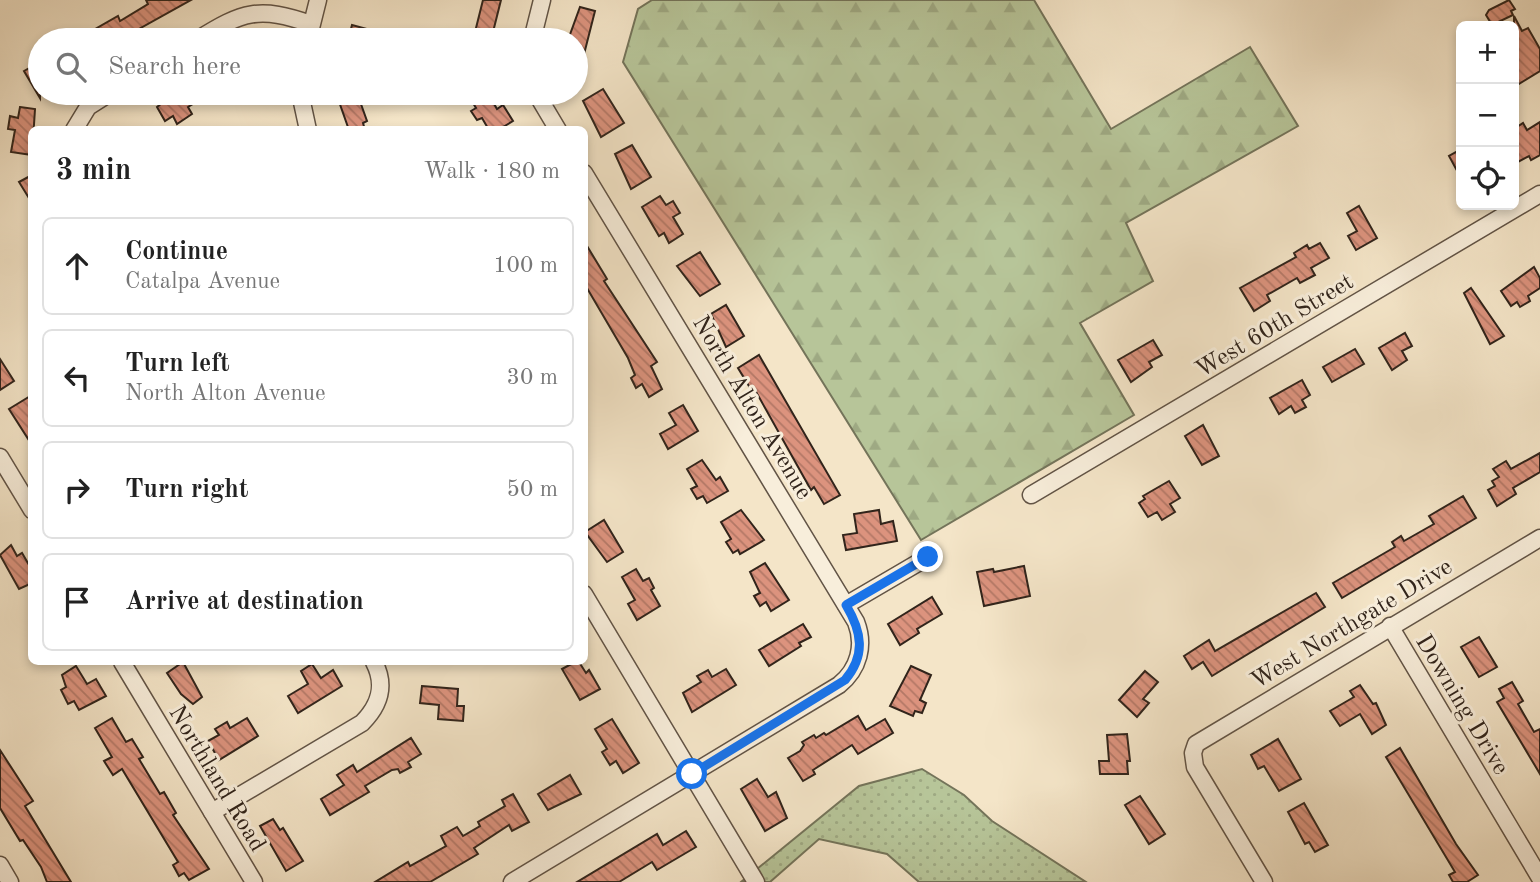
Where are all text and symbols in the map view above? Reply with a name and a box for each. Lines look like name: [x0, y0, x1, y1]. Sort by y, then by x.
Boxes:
map controls: [1456, 21, 1519, 210]
button: +: [1456, 21, 1519, 84]
search box: [28, 28, 588, 105]
icon: search: [52, 48, 90, 86]
text: Search here: [108, 54, 241, 80]
button: −: [1456, 84, 1519, 147]
button: locate: [1456, 147, 1519, 210]
text: 3 min: [56, 156, 131, 186]
text: Walk · 180 m: [424, 160, 560, 183]
text: Continue: [125, 239, 228, 265]
icon: ahead: [58, 247, 96, 285]
text: 100 m: [493, 254, 558, 277]
text: Catalpa Avenue: [125, 270, 280, 293]
street label: West 60th Street: [1192, 270, 1358, 383]
street label: North Alton Avenue: [687, 312, 816, 504]
text: Turn left: [125, 351, 230, 377]
icon: left: [58, 359, 96, 397]
text: 30 m: [507, 366, 558, 389]
text: North Alton Avenue: [125, 382, 326, 405]
icon: right: [58, 471, 96, 509]
text: Turn right: [125, 477, 248, 503]
text: 50 m: [507, 478, 558, 501]
route end: [912, 541, 943, 572]
street label: West Northgate Drive: [1247, 555, 1457, 694]
icon: arrive: [58, 583, 96, 621]
text: Arrive at destination: [125, 589, 364, 615]
street label: Downing Drive: [1410, 631, 1512, 779]
street label: Northland Road: [163, 702, 269, 856]
route start: [676, 758, 707, 789]

